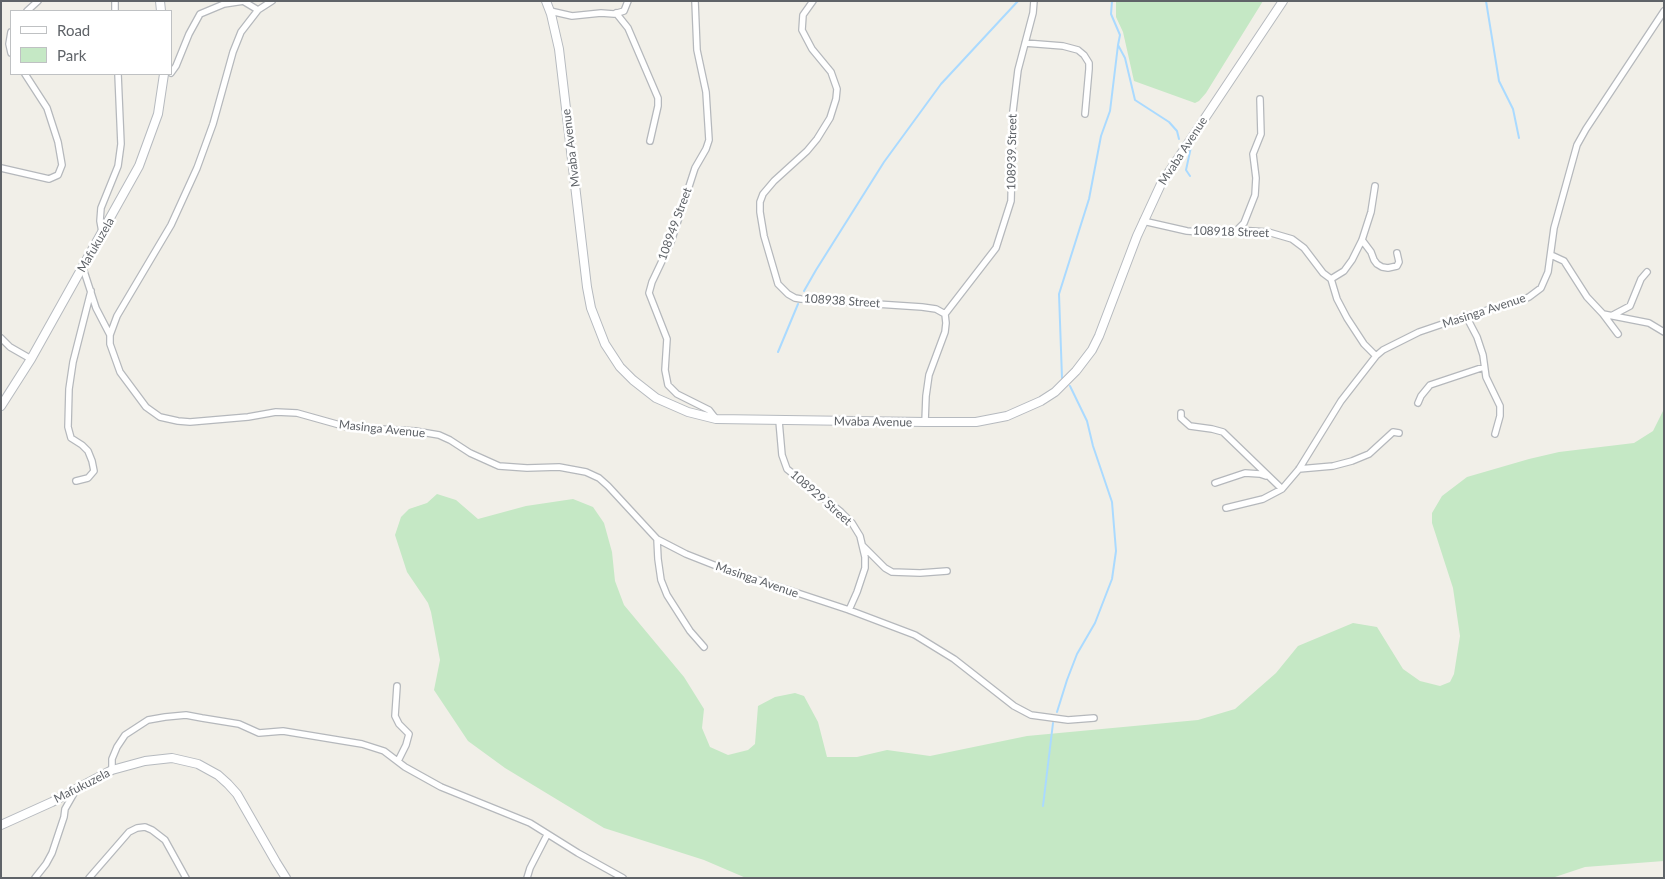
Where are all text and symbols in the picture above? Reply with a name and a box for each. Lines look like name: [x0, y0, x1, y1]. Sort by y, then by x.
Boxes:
legend: [10, 10, 172, 75]
text: Road: [57, 21, 90, 39]
text: Park: [57, 46, 86, 64]
street label: Mvaba Avenue: [559, 108, 583, 188]
street label: 108939 Street: [1004, 114, 1020, 190]
street label: Mvaba Avenue: [1156, 114, 1210, 188]
street label: 108949 Street: [655, 186, 695, 262]
street label: Mafukuzela: [75, 215, 117, 275]
street label: 108918 Street: [1193, 223, 1269, 241]
street label: 108938 Street: [803, 291, 881, 311]
street label: Masinga Avenue: [1441, 291, 1527, 331]
street label: Mvaba Avenue: [834, 414, 912, 430]
street label: Masinga Avenue: [338, 417, 426, 441]
street label: 108929 Street: [787, 467, 855, 529]
street label: Masinga Avenue: [714, 559, 800, 601]
street label: Mafukuzela: [52, 766, 112, 806]

